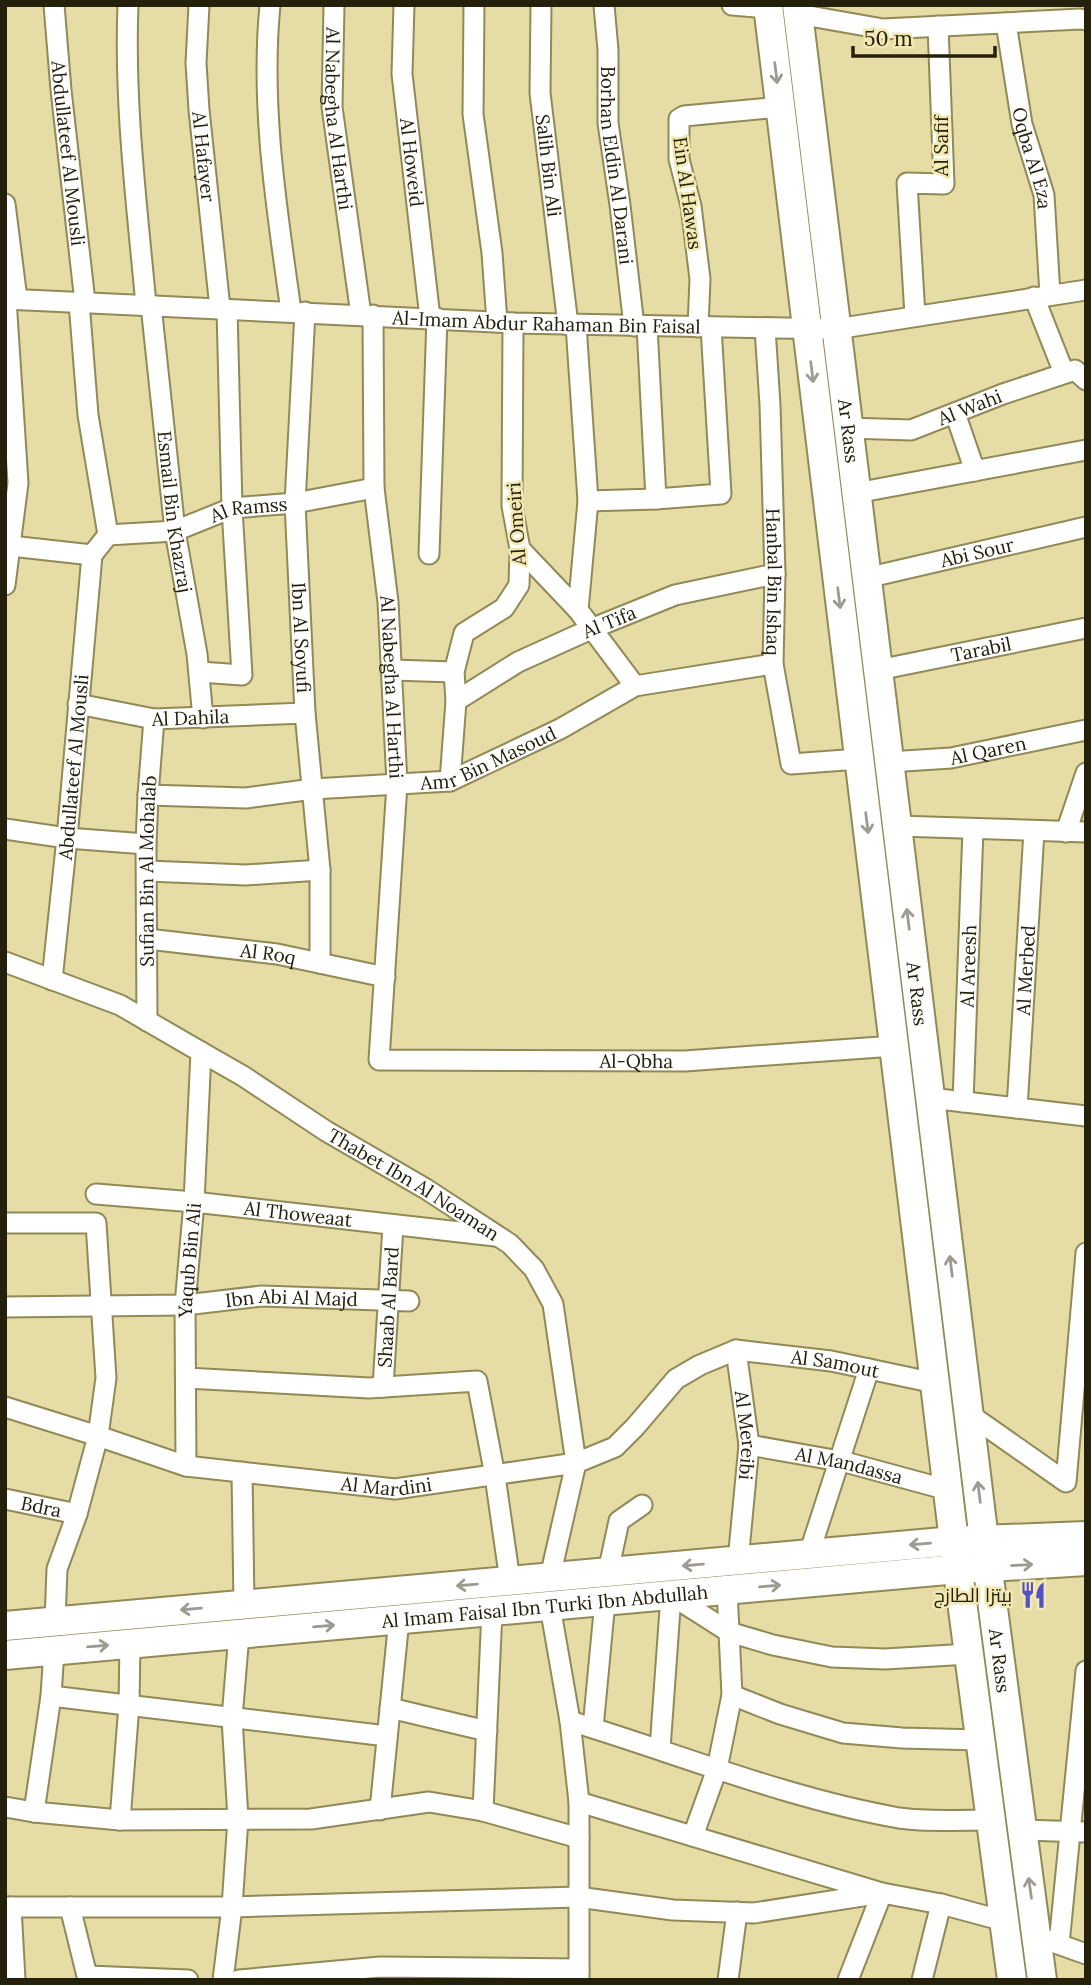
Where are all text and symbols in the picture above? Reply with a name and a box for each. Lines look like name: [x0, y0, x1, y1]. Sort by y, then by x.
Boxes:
scale bar: [853, 14, 995, 58]
text: 50 m: [864, 25, 913, 52]
street label: Al Nabegha Al Harthi: [320, 26, 358, 212]
street label: Abdullateef Al Mousli: [47, 59, 91, 247]
one-way arrow: [769, 61, 782, 84]
street label: Borhan Eldin Al Darani: [595, 66, 639, 266]
street label: Oqba Al Eza: [1008, 105, 1057, 210]
street label: Al Hafayer: [187, 109, 221, 204]
street label: Salih Bin Ali: [531, 113, 567, 218]
street label: Al Safif: [929, 114, 953, 177]
street label: Al Howeid: [395, 116, 429, 208]
street label: Ein Al Hawas: [668, 135, 708, 251]
street label: Al-Imam Abdur Rahaman Bin Faisal: [391, 305, 701, 338]
one-way arrow: [805, 360, 818, 383]
street label: Al Wahi: [933, 384, 1005, 431]
street label: Ar Rass: [833, 396, 865, 465]
street label: Esmail Bin Khazraj: [152, 429, 198, 594]
street label: Al Omeiri: [501, 482, 531, 567]
street label: Al Ramss: [205, 492, 288, 528]
street label: Hanbal Bin Ishaq: [761, 508, 787, 656]
street label: Abi Sour: [937, 532, 1017, 573]
street label: Ibn Al Soyufi: [287, 582, 316, 694]
one-way arrow: [833, 586, 846, 609]
street label: Al Nabegha Al Harthi: [375, 593, 409, 779]
street label: Al Tifa: [578, 600, 640, 644]
street label: Tarabil: [949, 631, 1013, 667]
street label: Abdullateef Al Mousli: [53, 673, 93, 862]
street label: Al Dahila: [150, 704, 230, 731]
street label: Amr Bin Masoud: [419, 721, 560, 795]
street label: Al Qaren: [947, 731, 1028, 770]
street label: Sufian Bin Al Mohalab: [134, 774, 162, 967]
one-way arrow: [860, 812, 873, 834]
one-way arrow: [902, 908, 915, 931]
street label: Al Areesh: [954, 924, 981, 1009]
street label: Al Merbed: [1011, 924, 1040, 1017]
street label: Al Roq: [238, 938, 298, 970]
street label: Ar Rass: [902, 959, 933, 1027]
street label: Al-Qbha: [598, 1049, 673, 1073]
street label: Thabet Ibn Al Noaman: [324, 1123, 504, 1246]
street label: Al Thoweaat: [242, 1196, 354, 1232]
street label: Yaqub Bin Ali: [173, 1202, 206, 1319]
street label: Shaab Al Bard: [372, 1246, 404, 1368]
one-way arrow: [944, 1255, 957, 1278]
street label: Ibn Abi Al Majd: [224, 1284, 358, 1312]
street label: Al Samout: [789, 1344, 882, 1383]
street label: Al Mereibi: [730, 1388, 761, 1481]
street label: Al Mandassa: [792, 1441, 906, 1489]
street label: Al Mardini: [339, 1471, 433, 1501]
one-way arrow: [972, 1481, 985, 1504]
street label: Bdra: [19, 1491, 64, 1523]
one-way arrow: [909, 1538, 932, 1551]
one-way arrow: [1010, 1558, 1032, 1571]
one-way arrow: [682, 1559, 705, 1572]
one-way arrow: [456, 1579, 478, 1592]
one-way arrow: [759, 1579, 781, 1592]
street label: Al Imam Faisal Ibn Turki Ibn Abdullah: [379, 1580, 709, 1633]
restaurant icon: بيتزا الطازج: [1018, 1580, 1048, 1610]
place label: بيتزا الطازج: [934, 1583, 1012, 1609]
one-way arrow: [180, 1603, 203, 1616]
one-way arrow: [312, 1619, 335, 1632]
street label: Ar Rass: [984, 1626, 1016, 1694]
one-way arrow: [86, 1639, 108, 1652]
one-way arrow: [1023, 1877, 1036, 1900]

